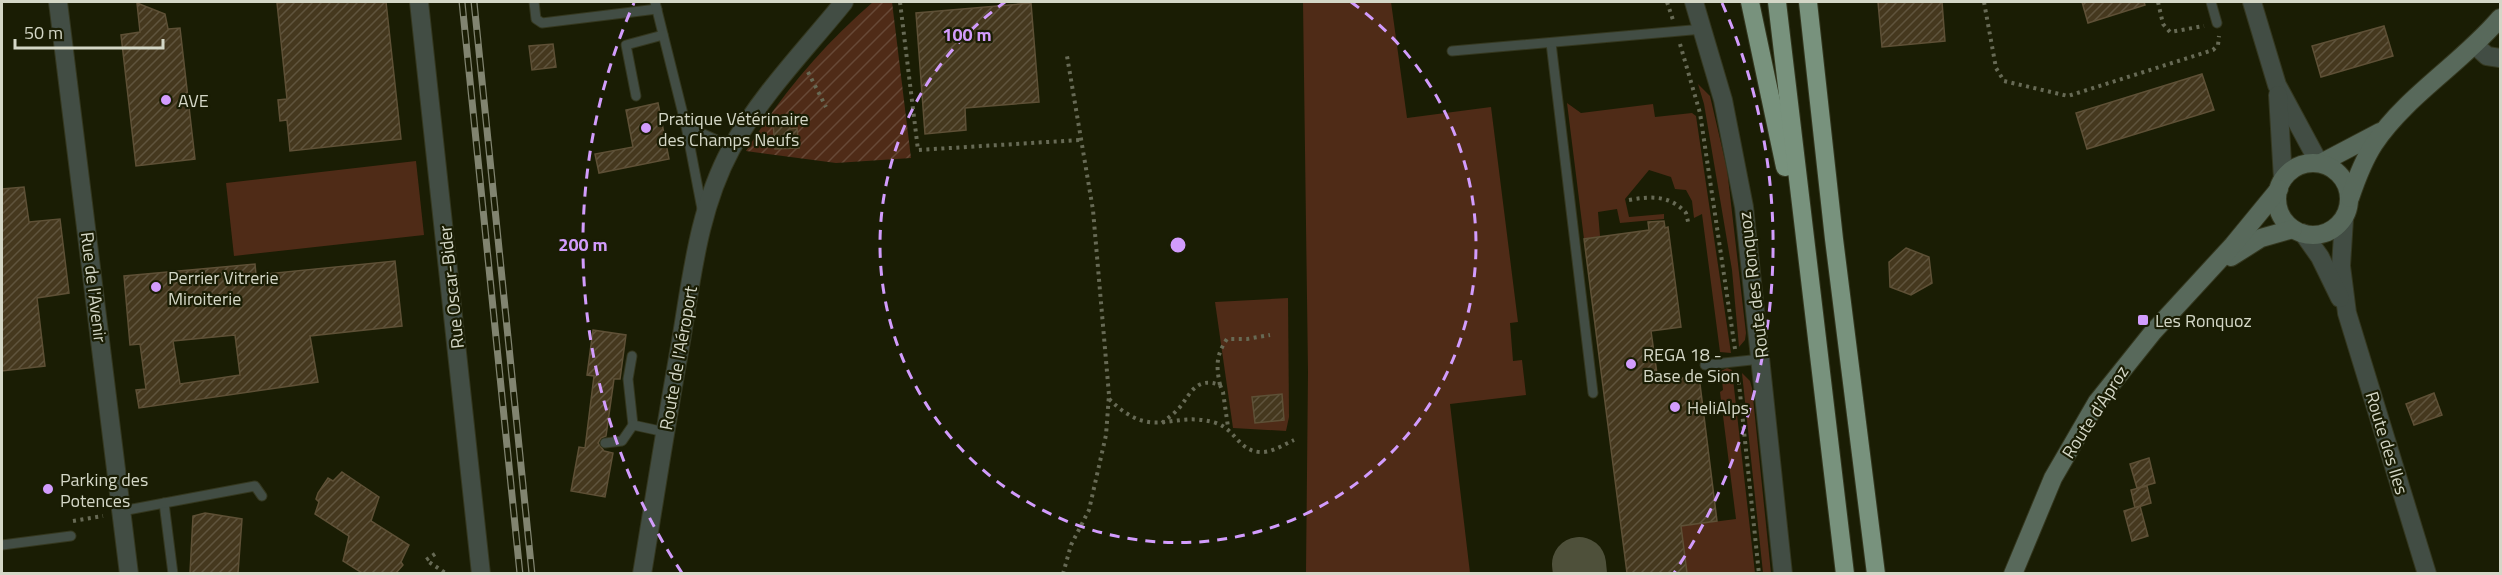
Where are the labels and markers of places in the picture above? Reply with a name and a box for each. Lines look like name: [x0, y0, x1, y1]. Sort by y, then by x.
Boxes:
place label: AVE: [178, 87, 209, 114]
marker: AVE: [159, 93, 173, 107]
place label: Pratique Vétérinaire des Champs Neufs: [658, 105, 809, 153]
marker: Pratique Vétérinaire des Champs Neufs: [639, 121, 653, 135]
centre of rings: [1168, 235, 1188, 255]
place label: Perrier Vitrerie Miroiterie: [168, 264, 279, 312]
marker: Perrier Vitrerie Miroiterie: [149, 280, 163, 294]
place label: Les Ronquoz: [2155, 307, 2252, 334]
marker: Les Ronquoz: [2136, 313, 2150, 327]
place label: REGA 18 - Base de Sion: [1643, 341, 1740, 389]
marker: REGA 18 - Base de Sion: [1624, 357, 1638, 371]
place label: HeliAlps: [1687, 394, 1749, 421]
marker: HeliAlps: [1668, 400, 1682, 414]
place label: Parking des Potences: [60, 466, 148, 514]
marker: Parking des Potences: [41, 482, 55, 496]

